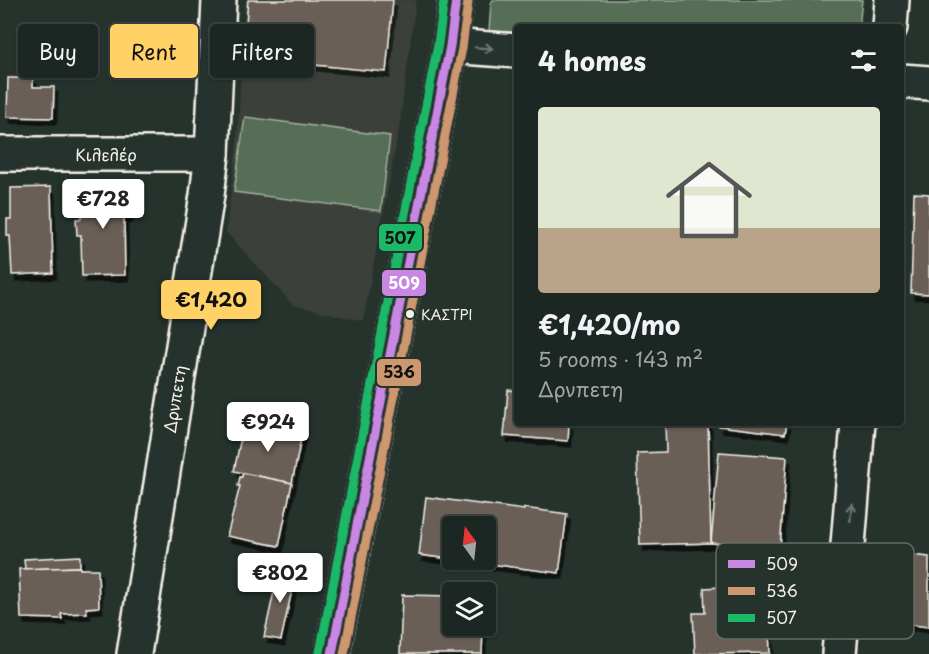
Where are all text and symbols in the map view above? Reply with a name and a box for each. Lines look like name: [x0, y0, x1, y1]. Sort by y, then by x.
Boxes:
chip: Buy: [18, 24, 98, 78]
chip: Rent: [110, 24, 198, 78]
chip: Filters: [210, 24, 314, 78]
text: 4 homes: [538, 41, 646, 80]
one-way arrow: [473, 43, 493, 54]
icon: filters: [847, 44, 880, 77]
street label: Κιλελέρ: [75, 142, 137, 166]
icon: home: [655, 146, 763, 254]
pin: €728: [67, 179, 139, 230]
text: €728: [76, 183, 130, 213]
line badge: 507: [378, 223, 423, 252]
text: 507: [384, 225, 416, 249]
line badge: 509: [381, 269, 427, 297]
text: 509: [388, 270, 420, 294]
pin: €1,420: [162, 280, 260, 331]
text: €1,420: [175, 284, 247, 314]
place label: ΚΑΣΤΡΙ: [421, 304, 473, 325]
text: €1,420/mo: [538, 305, 680, 344]
marker: ΚΑΣΤΡΙ: [404, 308, 416, 320]
text: 5 rooms · 143 m²: [538, 344, 703, 374]
line badge: 536: [376, 358, 422, 387]
text: 536: [383, 359, 415, 383]
street label: Δρνπετη: [157, 363, 191, 435]
text: Δρνπετη: [538, 374, 623, 404]
pin: €924: [232, 402, 304, 453]
text: €924: [241, 406, 295, 436]
one-way arrow: [846, 503, 857, 522]
north arrow: [442, 516, 496, 570]
map controls: [442, 516, 496, 636]
legend: [716, 543, 914, 639]
text: 509: [766, 551, 798, 575]
pin: €802: [244, 553, 316, 604]
text: €802: [252, 557, 308, 587]
text: 536: [766, 578, 798, 602]
button: layers: [442, 582, 496, 636]
text: 507: [766, 605, 797, 629]

